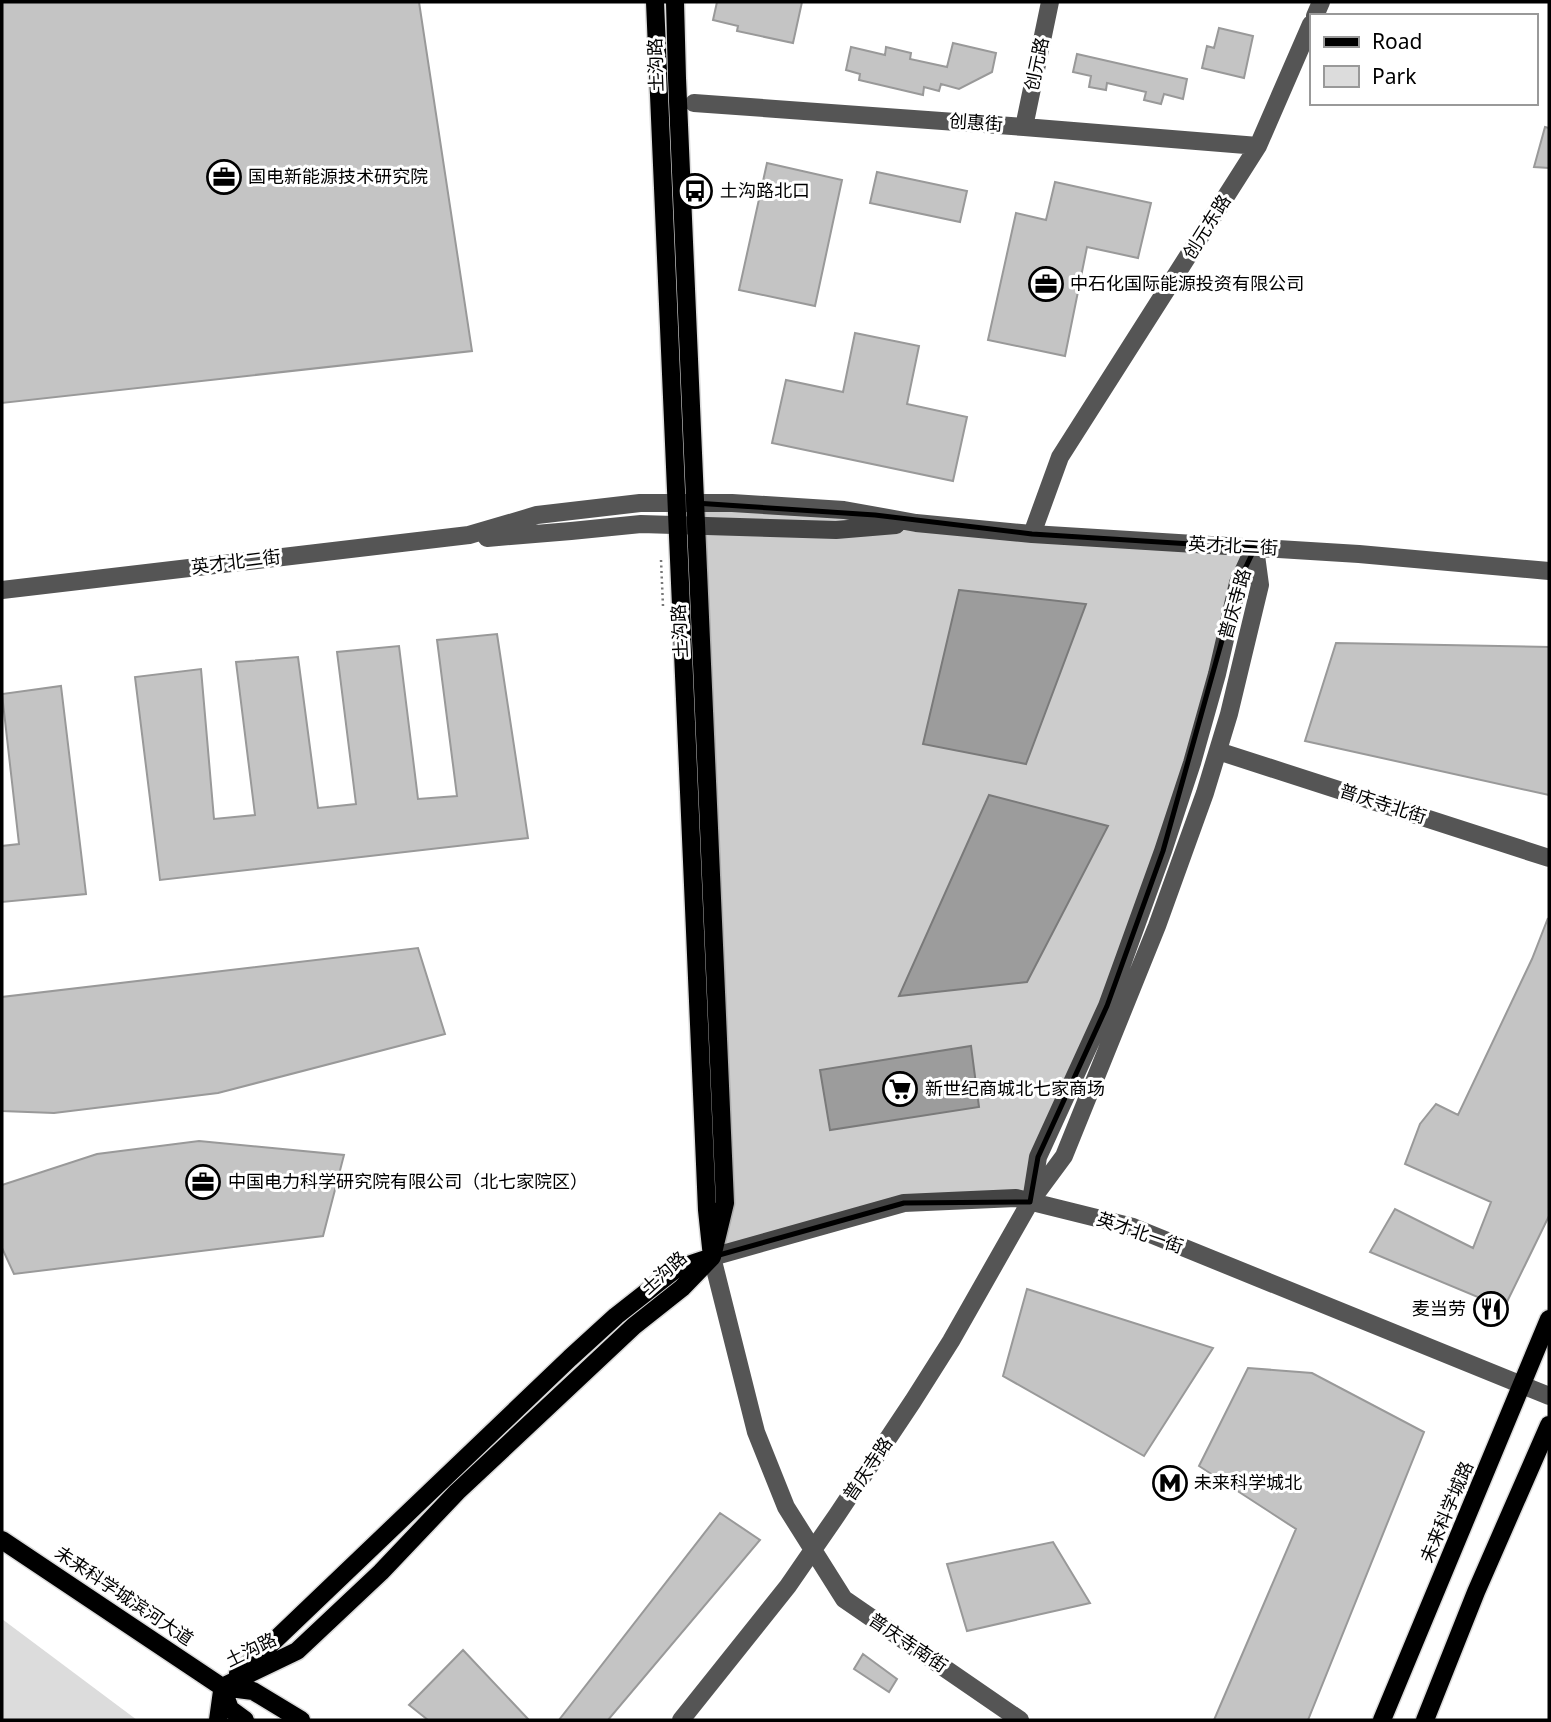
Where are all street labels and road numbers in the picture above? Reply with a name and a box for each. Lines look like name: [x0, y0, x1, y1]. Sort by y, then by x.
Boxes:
street label: 创元路: [1019, 35, 1053, 93]
street label: 土沟路: [642, 38, 668, 92]
street label: 创惠街: [948, 108, 1004, 136]
street label: 创元东路: [1177, 190, 1235, 263]
street label: 英才北二街: [1187, 531, 1279, 559]
street label: 英才北二街: [190, 544, 282, 578]
street label: 普庆寺路: [1213, 566, 1255, 642]
street label: 土沟路: [666, 603, 692, 659]
street label: 普庆寺北街: [1337, 778, 1430, 828]
street label: 英才北一街: [1094, 1206, 1187, 1258]
street label: 土沟路: [635, 1245, 691, 1299]
street label: 普庆寺路: [837, 1432, 897, 1505]
street label: 未来科学城路: [1414, 1457, 1478, 1566]
street label: 未来科学城滨河大道: [51, 1540, 198, 1650]
street label: 普庆寺南街: [865, 1607, 953, 1677]
street label: 土沟路: [221, 1626, 280, 1672]

